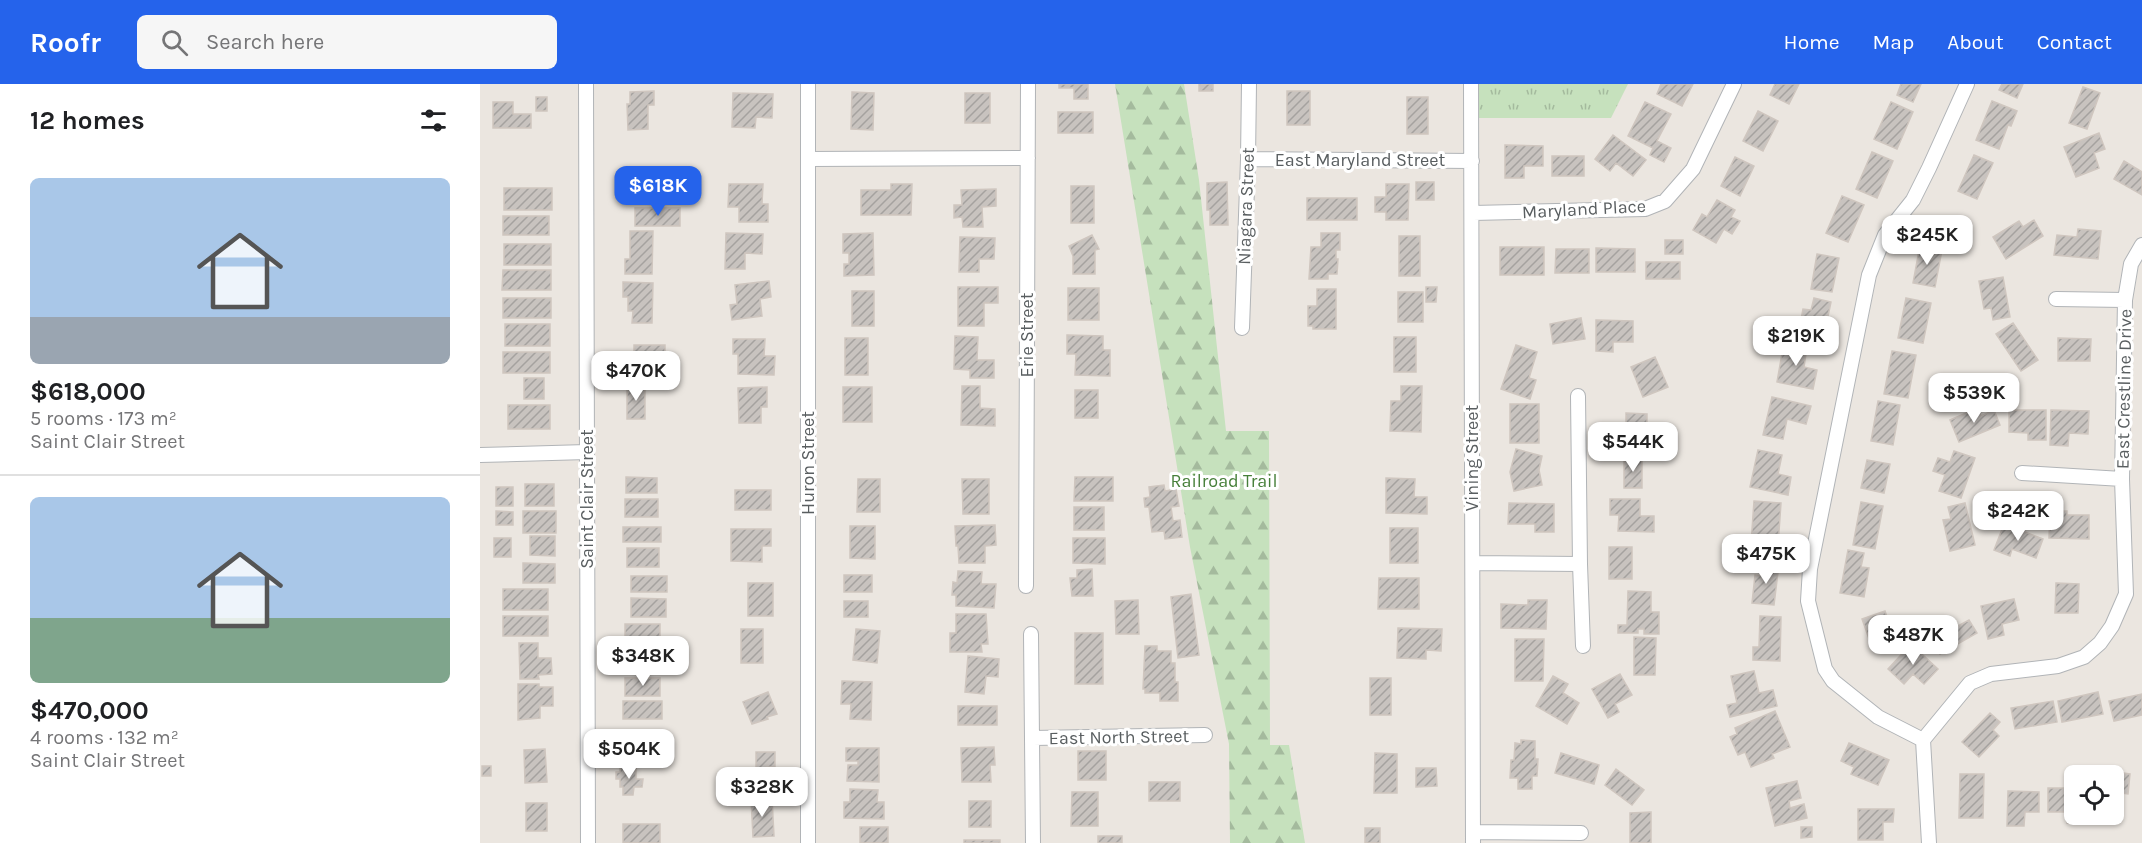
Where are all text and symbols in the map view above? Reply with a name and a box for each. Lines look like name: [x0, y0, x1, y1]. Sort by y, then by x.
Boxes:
search box: [137, 15, 557, 69]
text: Roofr: [30, 26, 101, 59]
icon: search: [158, 26, 191, 59]
text: Search here: [206, 29, 324, 55]
text: Home: [1784, 30, 1840, 54]
text: Map: [1873, 30, 1914, 54]
text: About: [1947, 30, 2004, 54]
text: Contact: [2037, 30, 2112, 54]
icon: filters: [417, 104, 450, 137]
text: 12 homes: [30, 105, 145, 136]
street label: Niagara Street: [1233, 147, 1259, 265]
street label: East Maryland Street: [1275, 149, 1446, 171]
pin: $618K: [616, 166, 700, 217]
text: $618K: [628, 174, 688, 197]
street label: Maryland Place: [1521, 195, 1647, 223]
pin: $245K: [1885, 215, 1969, 266]
icon: home: [186, 217, 294, 325]
text: $245K: [1896, 223, 1958, 246]
street label: Erie Street: [1016, 292, 1038, 377]
street label: East Crestline Drive: [2112, 309, 2136, 469]
pin: $219K: [1754, 316, 1838, 367]
text: $219K: [1767, 324, 1825, 347]
pin: $470K: [594, 351, 678, 402]
text: $470K: [605, 359, 667, 382]
pin: $539K: [1932, 373, 2016, 424]
text: $618,000: [30, 376, 146, 407]
text: $539K: [1942, 381, 2006, 404]
street label: Vining Street: [1461, 405, 1483, 511]
text: 5 rooms · 173 m²: [30, 407, 177, 430]
street label: Huron Street: [797, 411, 819, 515]
pin: $544K: [1591, 422, 1675, 473]
street label: Saint Clair Street: [576, 429, 598, 569]
text: Saint Clair Street: [30, 430, 185, 453]
text: $544K: [1602, 430, 1664, 453]
park label: Railroad Trail: [1170, 470, 1278, 492]
pin: $242K: [1976, 491, 2060, 542]
text: $242K: [1987, 499, 2049, 522]
pin: $475K: [1724, 534, 1808, 585]
icon: home: [186, 536, 294, 644]
text: $475K: [1736, 542, 1796, 565]
pin: $487K: [1871, 615, 1955, 666]
text: $487K: [1882, 623, 1944, 646]
pin: $348K: [601, 636, 685, 687]
text: $348K: [611, 644, 675, 667]
text: $470,000: [30, 695, 149, 726]
street label: East North Street: [1049, 725, 1190, 749]
text: 4 rooms · 132 m²: [30, 726, 179, 749]
pin: $504K: [587, 729, 671, 780]
text: $504K: [597, 737, 661, 760]
text: Saint Clair Street: [30, 749, 185, 772]
map controls: [2064, 765, 2124, 825]
button: locate: [2064, 765, 2124, 825]
pin: $328K: [720, 767, 804, 818]
text: $328K: [730, 775, 794, 798]

